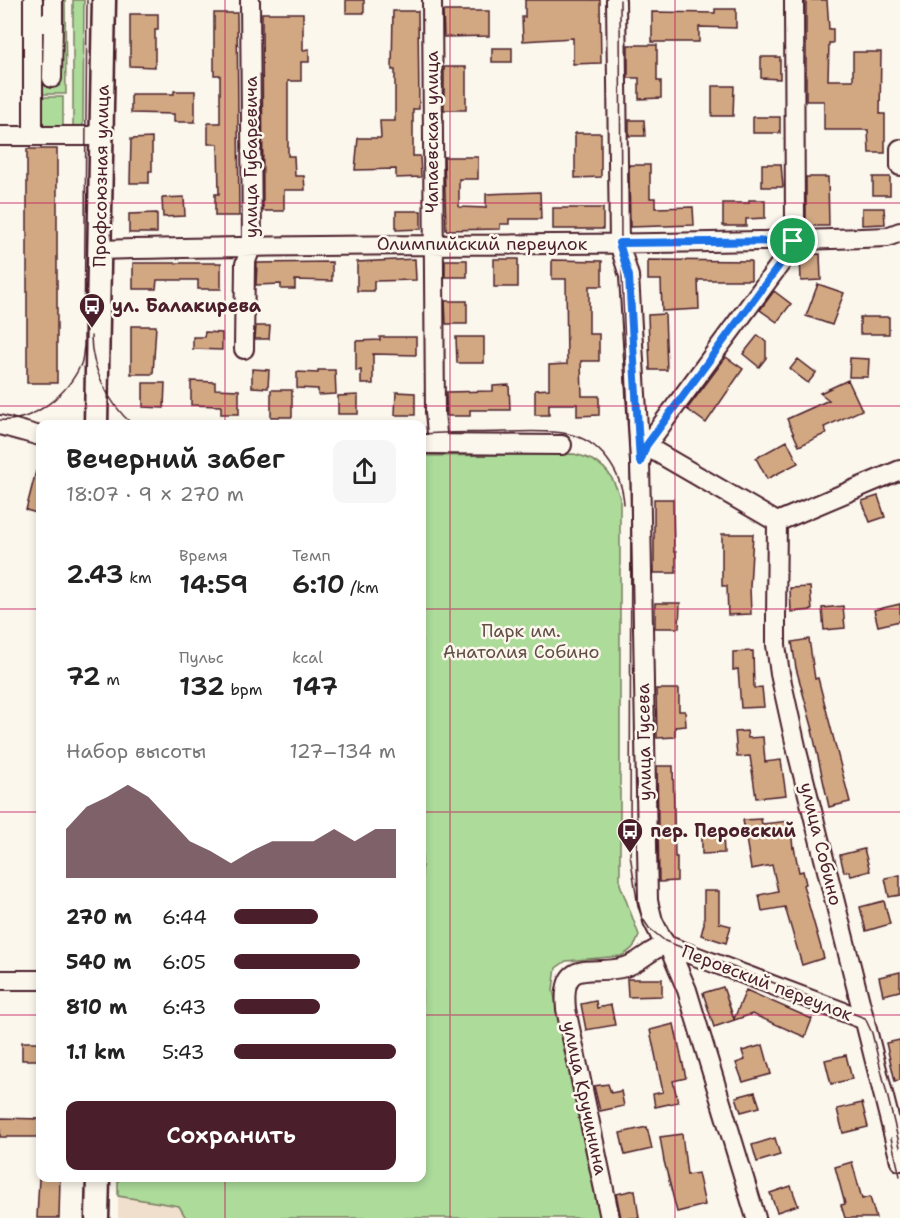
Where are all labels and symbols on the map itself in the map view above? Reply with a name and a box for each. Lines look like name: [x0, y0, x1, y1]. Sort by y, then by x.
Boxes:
street label: Чапаевская улица: [420, 51, 444, 213]
street label: улица Губаревича: [239, 76, 263, 238]
street label: Профсоюзная улица: [87, 84, 115, 268]
pin: [767, 215, 818, 266]
street label: Олимпийский переулок: [377, 232, 588, 256]
bus stop icon: ул. Балакирева: [77, 291, 107, 329]
place label: ул. Балакирева: [112, 294, 262, 318]
park label: Парк им. Анатолия Собино: [443, 619, 599, 664]
street label: улица Гусева: [631, 683, 657, 801]
street label: улица Собино: [794, 780, 848, 908]
bus stop icon: пер. Перовский: [615, 816, 645, 854]
place label: пер. Перовский: [650, 819, 796, 843]
street label: Перовский переулок: [678, 939, 856, 1027]
street label: улица Кручинина: [557, 1019, 613, 1177]

